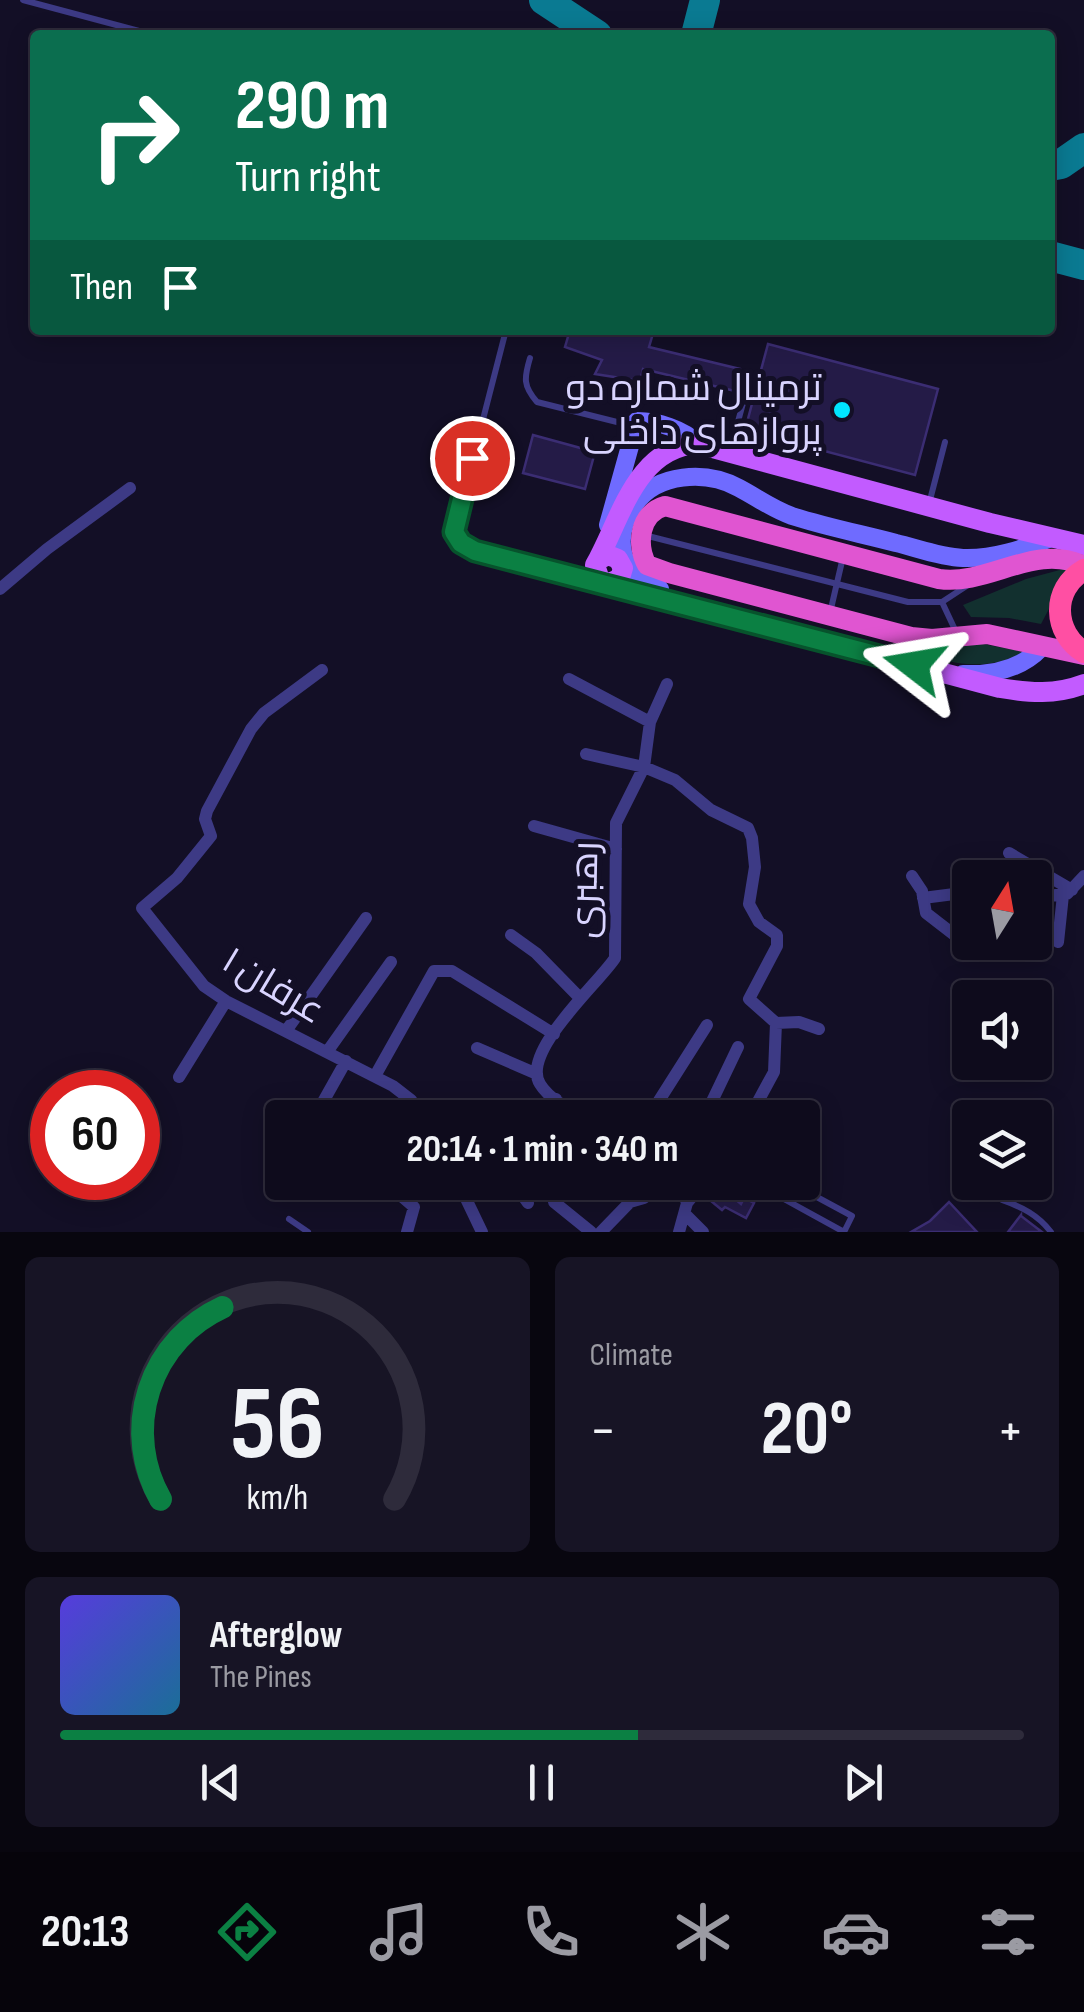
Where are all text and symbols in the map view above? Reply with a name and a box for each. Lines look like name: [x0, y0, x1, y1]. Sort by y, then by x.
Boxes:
text: 290 m: [235, 65, 390, 149]
icon: right: [70, 70, 200, 200]
text: Turn right: [235, 150, 381, 205]
icon: arrive: [153, 260, 208, 315]
text: Then: [70, 265, 133, 310]
place label: ترمینال شماره دو پروازهای داخلی: [566, 366, 822, 456]
marker: ترمینال شماره دو پروازهای داخلی: [831, 399, 853, 421]
pin: [430, 416, 515, 501]
icon: arrive: [445, 431, 500, 486]
position arrow: [862, 613, 966, 717]
street label: رهبری: [562, 841, 608, 939]
north arrow: [952, 860, 1052, 960]
map controls: [952, 860, 1052, 1200]
street label: عرفان ۱: [214, 938, 332, 1034]
button: sound: [952, 980, 1052, 1080]
speed limit sign: 60: [30, 1070, 160, 1200]
button: layers: [952, 1100, 1052, 1200]
text: 20:14 · 1 min · 340 m: [406, 1127, 679, 1172]
text: Climate: [590, 1336, 673, 1375]
text: 56: [230, 1363, 325, 1488]
text: 20°: [761, 1385, 853, 1476]
text: −: [590, 1398, 616, 1465]
text: +: [997, 1398, 1024, 1465]
text: km/h: [246, 1477, 308, 1520]
text: Afterglow: [210, 1613, 343, 1658]
text: The Pines: [210, 1658, 312, 1697]
icon: previous: [193, 1755, 248, 1810]
icon: pause: [514, 1755, 569, 1810]
icon: next: [836, 1755, 891, 1810]
icon: directions: [212, 1897, 282, 1967]
icon: music: [364, 1897, 434, 1967]
icon: phone: [516, 1897, 586, 1967]
icon: climate: [668, 1897, 738, 1967]
icon: car: [821, 1897, 891, 1967]
icon: filters: [973, 1897, 1043, 1967]
text: 20:13: [41, 1905, 130, 1960]

